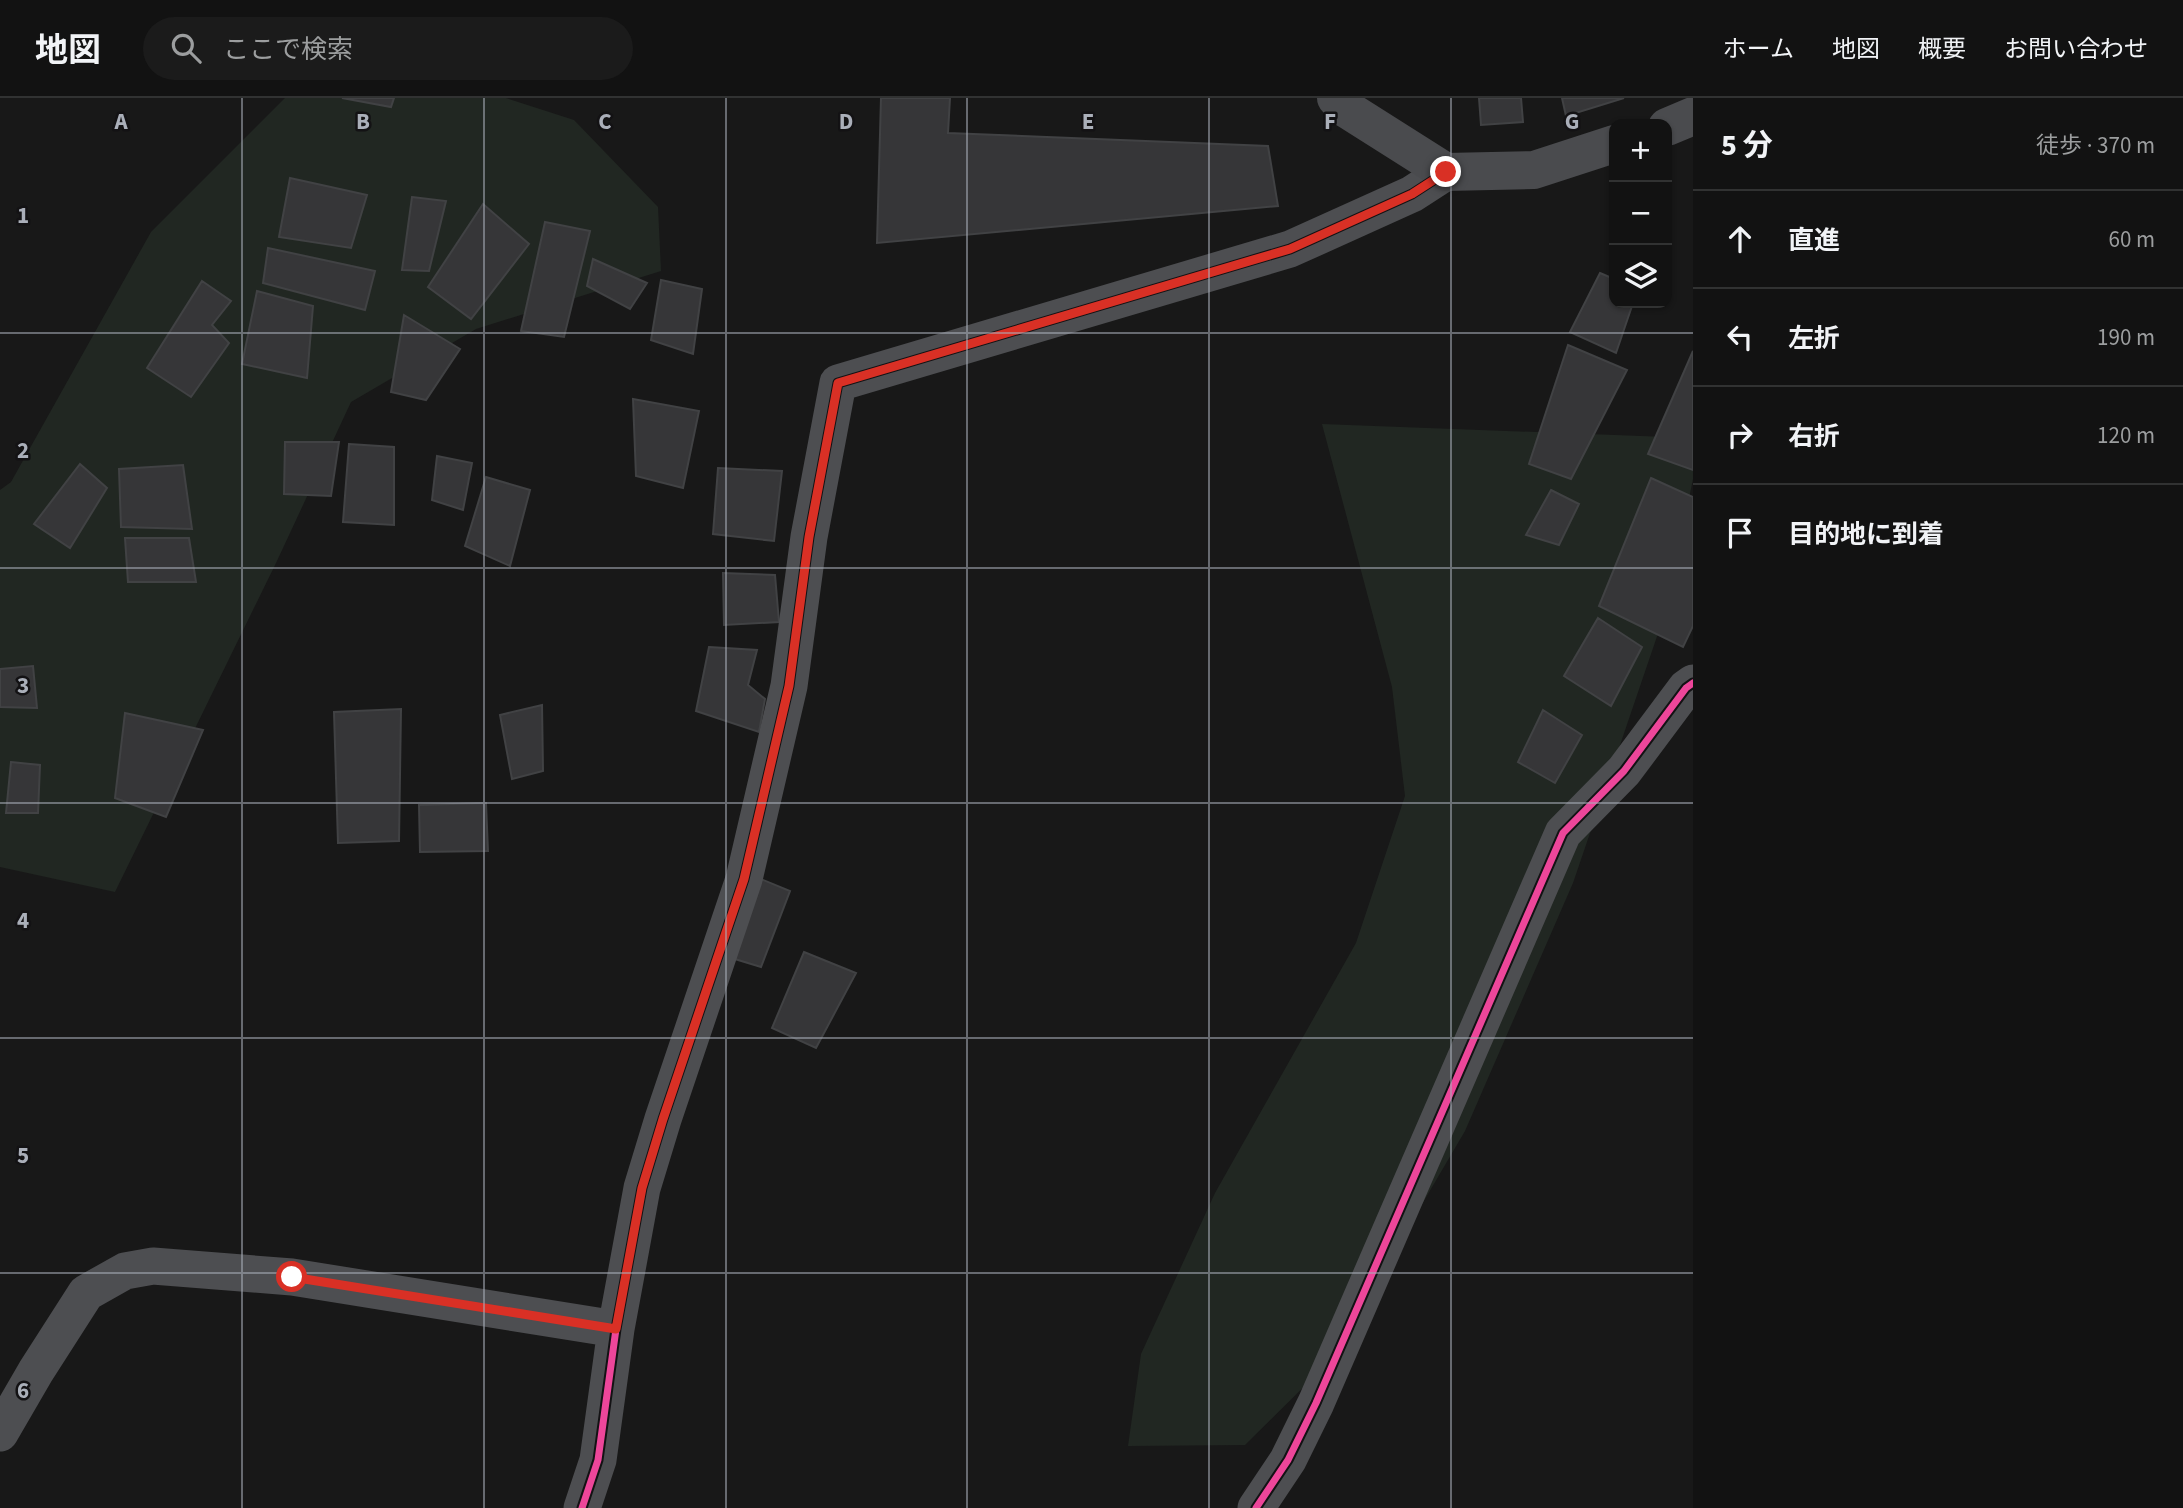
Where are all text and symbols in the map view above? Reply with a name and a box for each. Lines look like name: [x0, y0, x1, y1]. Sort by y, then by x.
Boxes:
search box: [143, 17, 633, 80]
text: 地図: [35, 27, 101, 74]
icon: search: [167, 29, 205, 67]
text: ここで検索: [223, 31, 353, 68]
text: ホーム: [1723, 32, 1794, 67]
text: 地図: [1832, 32, 1880, 67]
text: 概要: [1918, 32, 1966, 67]
text: お問い合わせ: [2004, 32, 2148, 67]
text: A: [113, 105, 128, 138]
text: B: [356, 105, 370, 138]
text: C: [598, 105, 612, 138]
text: D: [839, 105, 853, 138]
text: E: [1082, 105, 1094, 138]
text: F: [1324, 105, 1336, 138]
text: G: [1565, 105, 1579, 138]
map controls: [1609, 119, 1672, 308]
button: +: [1609, 119, 1672, 182]
text: 5 分: [1721, 124, 1773, 167]
text: 徒歩 · 370 m: [2036, 129, 2155, 162]
route end: [1430, 156, 1461, 187]
button: −: [1609, 182, 1672, 245]
text: 1: [17, 199, 29, 232]
icon: ahead: [1721, 220, 1759, 258]
text: 直進: [1788, 222, 1840, 259]
text: 60 m: [2108, 223, 2155, 256]
button: layers: [1609, 245, 1672, 308]
icon: left: [1721, 318, 1759, 356]
text: 左折: [1788, 320, 1840, 357]
text: 190 m: [2097, 321, 2155, 354]
icon: right: [1721, 416, 1759, 454]
text: 右折: [1788, 418, 1840, 455]
text: 120 m: [2097, 419, 2155, 452]
text: 2: [17, 434, 29, 467]
icon: arrive: [1721, 514, 1759, 552]
text: 目的地に到着: [1788, 516, 1944, 553]
text: 3: [17, 669, 29, 702]
text: 4: [17, 904, 29, 937]
text: 5: [17, 1139, 29, 1172]
route start: [276, 1261, 307, 1292]
text: 6: [17, 1374, 29, 1407]

